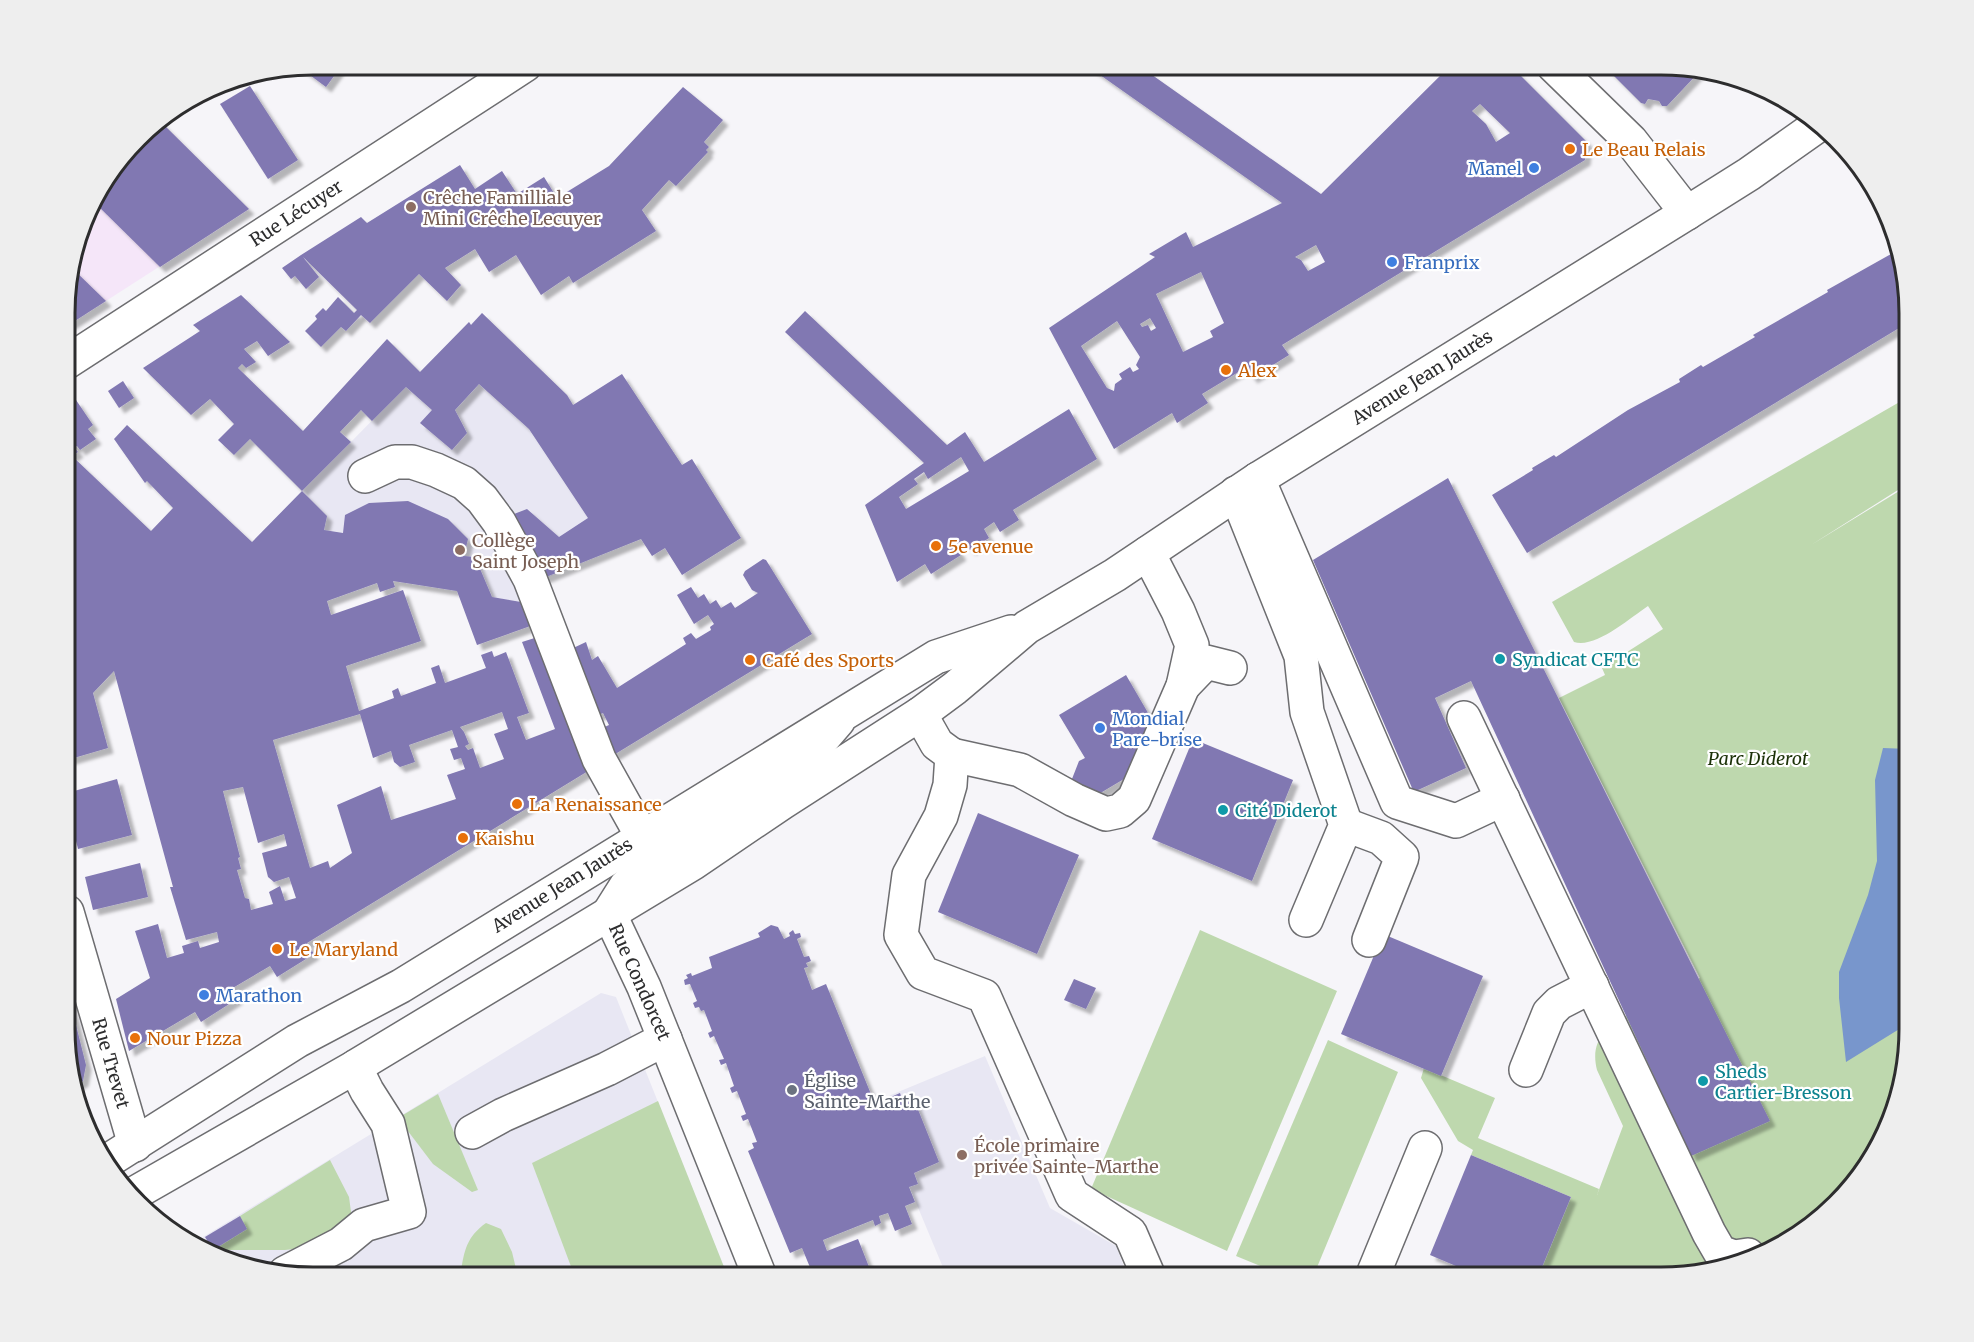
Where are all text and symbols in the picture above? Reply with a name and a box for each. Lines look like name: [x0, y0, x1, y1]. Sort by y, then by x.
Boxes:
place label: Le Beau Relais: [1582, 138, 1706, 161]
marker: Le Beau Relais: [1563, 142, 1577, 156]
place label: Manel: [1468, 157, 1522, 180]
marker: Manel: [1527, 161, 1541, 175]
street label: Rue Lécuyer: [245, 174, 347, 252]
place label: Crêche Familliale Mini Crêche Lecuyer: [423, 186, 601, 230]
marker: Crêche Familliale Mini Crêche Lecuyer: [404, 200, 418, 214]
place label: Franprix: [1404, 251, 1480, 274]
marker: Franprix: [1385, 255, 1399, 269]
street label: Avenue Jean Jaurès: [1347, 324, 1497, 430]
place label: Alex: [1237, 359, 1277, 382]
marker: Alex: [1219, 363, 1233, 377]
place label: Collège Saint Joseph: [472, 529, 579, 573]
place label: 5e avenue: [948, 535, 1033, 558]
marker: 5e avenue: [929, 539, 943, 553]
marker: Collège Saint Joseph: [453, 543, 467, 557]
place label: Syndicat CFTC: [1512, 648, 1639, 671]
place label: Café des Sports: [762, 649, 894, 672]
marker: Syndicat CFTC: [1493, 652, 1507, 666]
marker: Café des Sports: [743, 653, 757, 667]
place label: Mondial Pare-brise: [1112, 707, 1202, 751]
marker: Mondial Pare-brise: [1093, 721, 1107, 735]
park label: Parc Diderot: [1708, 747, 1809, 770]
place label: La Renaissance: [529, 793, 662, 816]
marker: La Renaissance: [510, 797, 524, 811]
place label: Cité Diderot: [1235, 799, 1337, 822]
marker: Cité Diderot: [1216, 803, 1230, 817]
place label: Kaishu: [475, 827, 535, 850]
marker: Kaishu: [456, 831, 470, 845]
street label: Avenue Jean Jaurès: [487, 832, 637, 938]
street label: Rue Condorcet: [604, 920, 676, 1044]
place label: Le Maryland: [289, 938, 398, 961]
marker: Le Maryland: [270, 942, 284, 956]
place label: Marathon: [216, 984, 302, 1007]
marker: Marathon: [197, 988, 211, 1002]
street label: Rue Trevet: [87, 1015, 135, 1111]
place label: Nour Pizza: [147, 1027, 242, 1050]
marker: Nour Pizza: [128, 1031, 142, 1045]
place label: Sheds Cartier-Bresson: [1715, 1060, 1852, 1104]
place label: Église Sainte-Marthe: [804, 1069, 930, 1113]
marker: Sheds Cartier-Bresson: [1696, 1074, 1710, 1088]
marker: Église Sainte-Marthe: [785, 1083, 799, 1097]
place label: École primaire privée Sainte-Marthe: [974, 1134, 1159, 1178]
marker: École primaire privée Sainte-Marthe: [955, 1148, 969, 1162]

